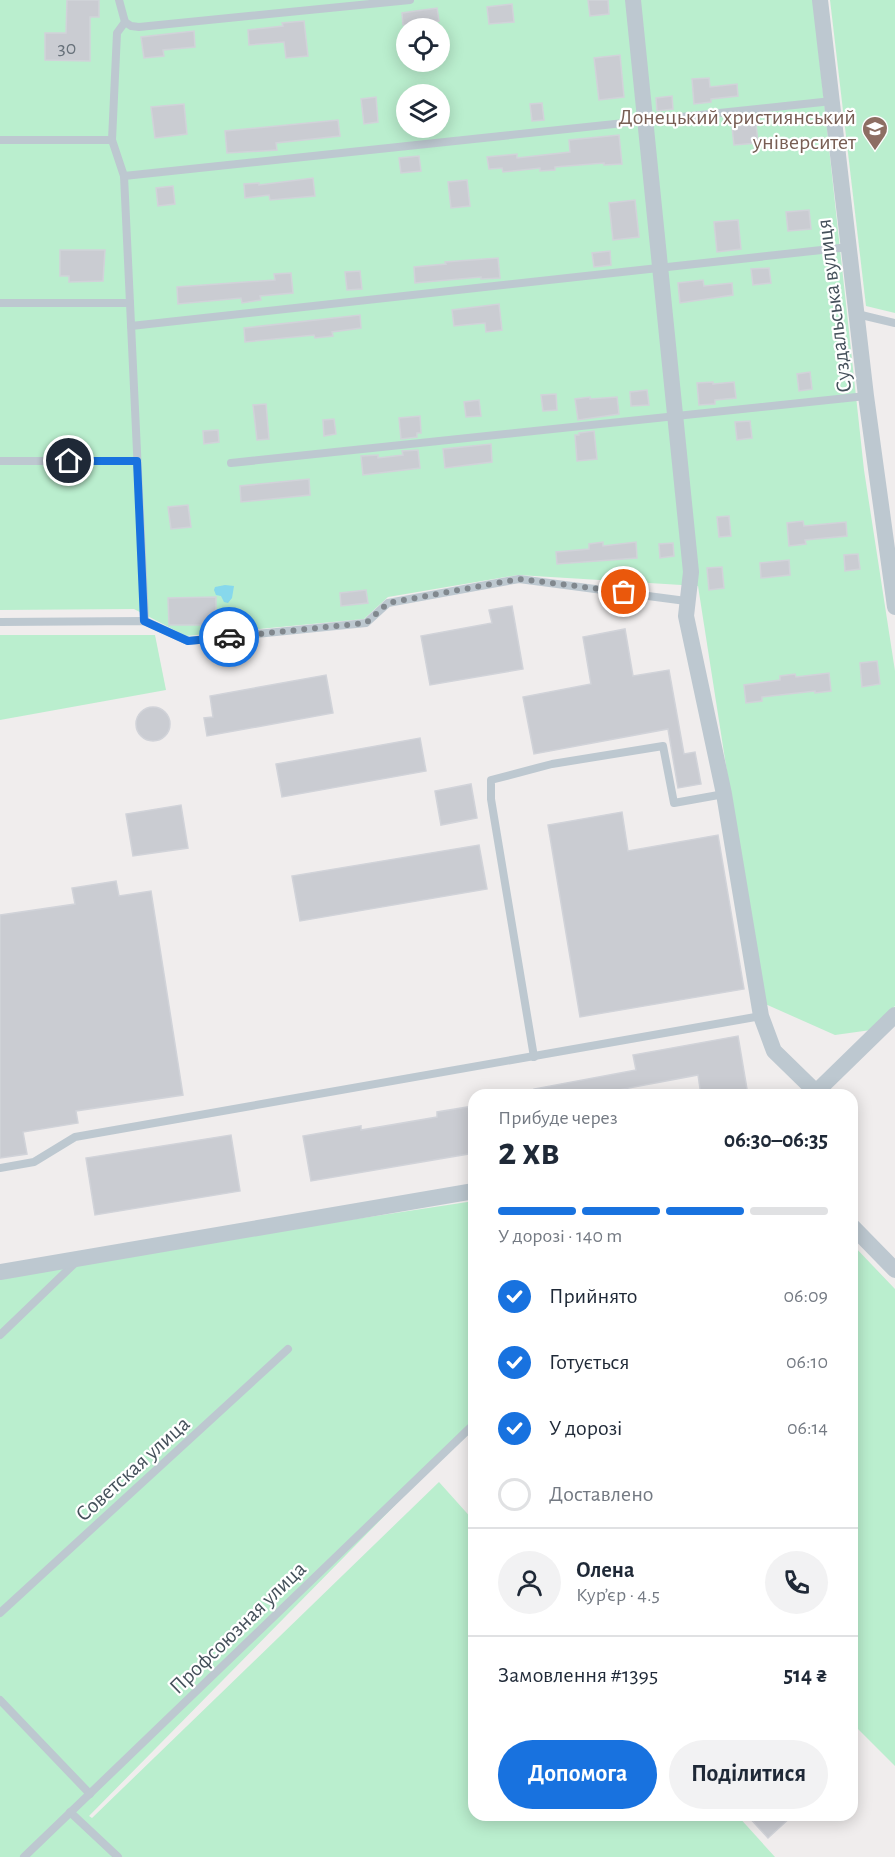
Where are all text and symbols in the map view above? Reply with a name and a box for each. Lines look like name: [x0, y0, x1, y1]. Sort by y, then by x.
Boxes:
map controls: [396, 18, 450, 138]
button: locate: [396, 18, 450, 72]
house number: 30: [58, 38, 76, 58]
button: layers: [396, 84, 450, 138]
place label: Донецький християнський університет: [618, 106, 857, 153]
school or university icon: Донецький християнський університет: [860, 114, 890, 152]
street label: Суздальська вулиця: [812, 218, 856, 394]
pin: [43, 435, 94, 486]
icon: home: [52, 444, 85, 477]
pin: [598, 566, 649, 617]
icon: bag: [607, 575, 640, 608]
courier: [199, 607, 259, 667]
icon: car: [213, 621, 246, 654]
text: Прибуде через: [498, 1108, 618, 1128]
text: 06:30–06:35: [724, 1129, 828, 1151]
text: 2 хв: [498, 1133, 560, 1172]
text: У дорозі · 140 m: [498, 1226, 622, 1246]
icon: check: [498, 1280, 531, 1313]
text: Прийнято: [549, 1285, 637, 1307]
text: 06:09: [784, 1286, 828, 1306]
icon: check: [498, 1346, 531, 1379]
text: Готується: [549, 1351, 630, 1373]
text: 06:10: [786, 1352, 828, 1372]
street label: Советская улица: [72, 1412, 194, 1525]
icon: check: [498, 1412, 531, 1445]
text: У дорозі: [549, 1417, 622, 1439]
text: 06:14: [787, 1418, 828, 1438]
text: Доставлено: [549, 1483, 654, 1505]
button: person: [498, 1551, 561, 1614]
button: phone: [765, 1551, 828, 1614]
street label: Профсоюзная улица: [165, 1557, 310, 1698]
text: Олена: [576, 1559, 634, 1581]
text: Кур’єр · 4.5: [576, 1585, 660, 1605]
text: Замовлення #1395: [498, 1664, 658, 1686]
text: 514 ₴: [783, 1664, 828, 1686]
button: Допомога: [498, 1740, 657, 1809]
button: Поділитися: [669, 1740, 828, 1809]

